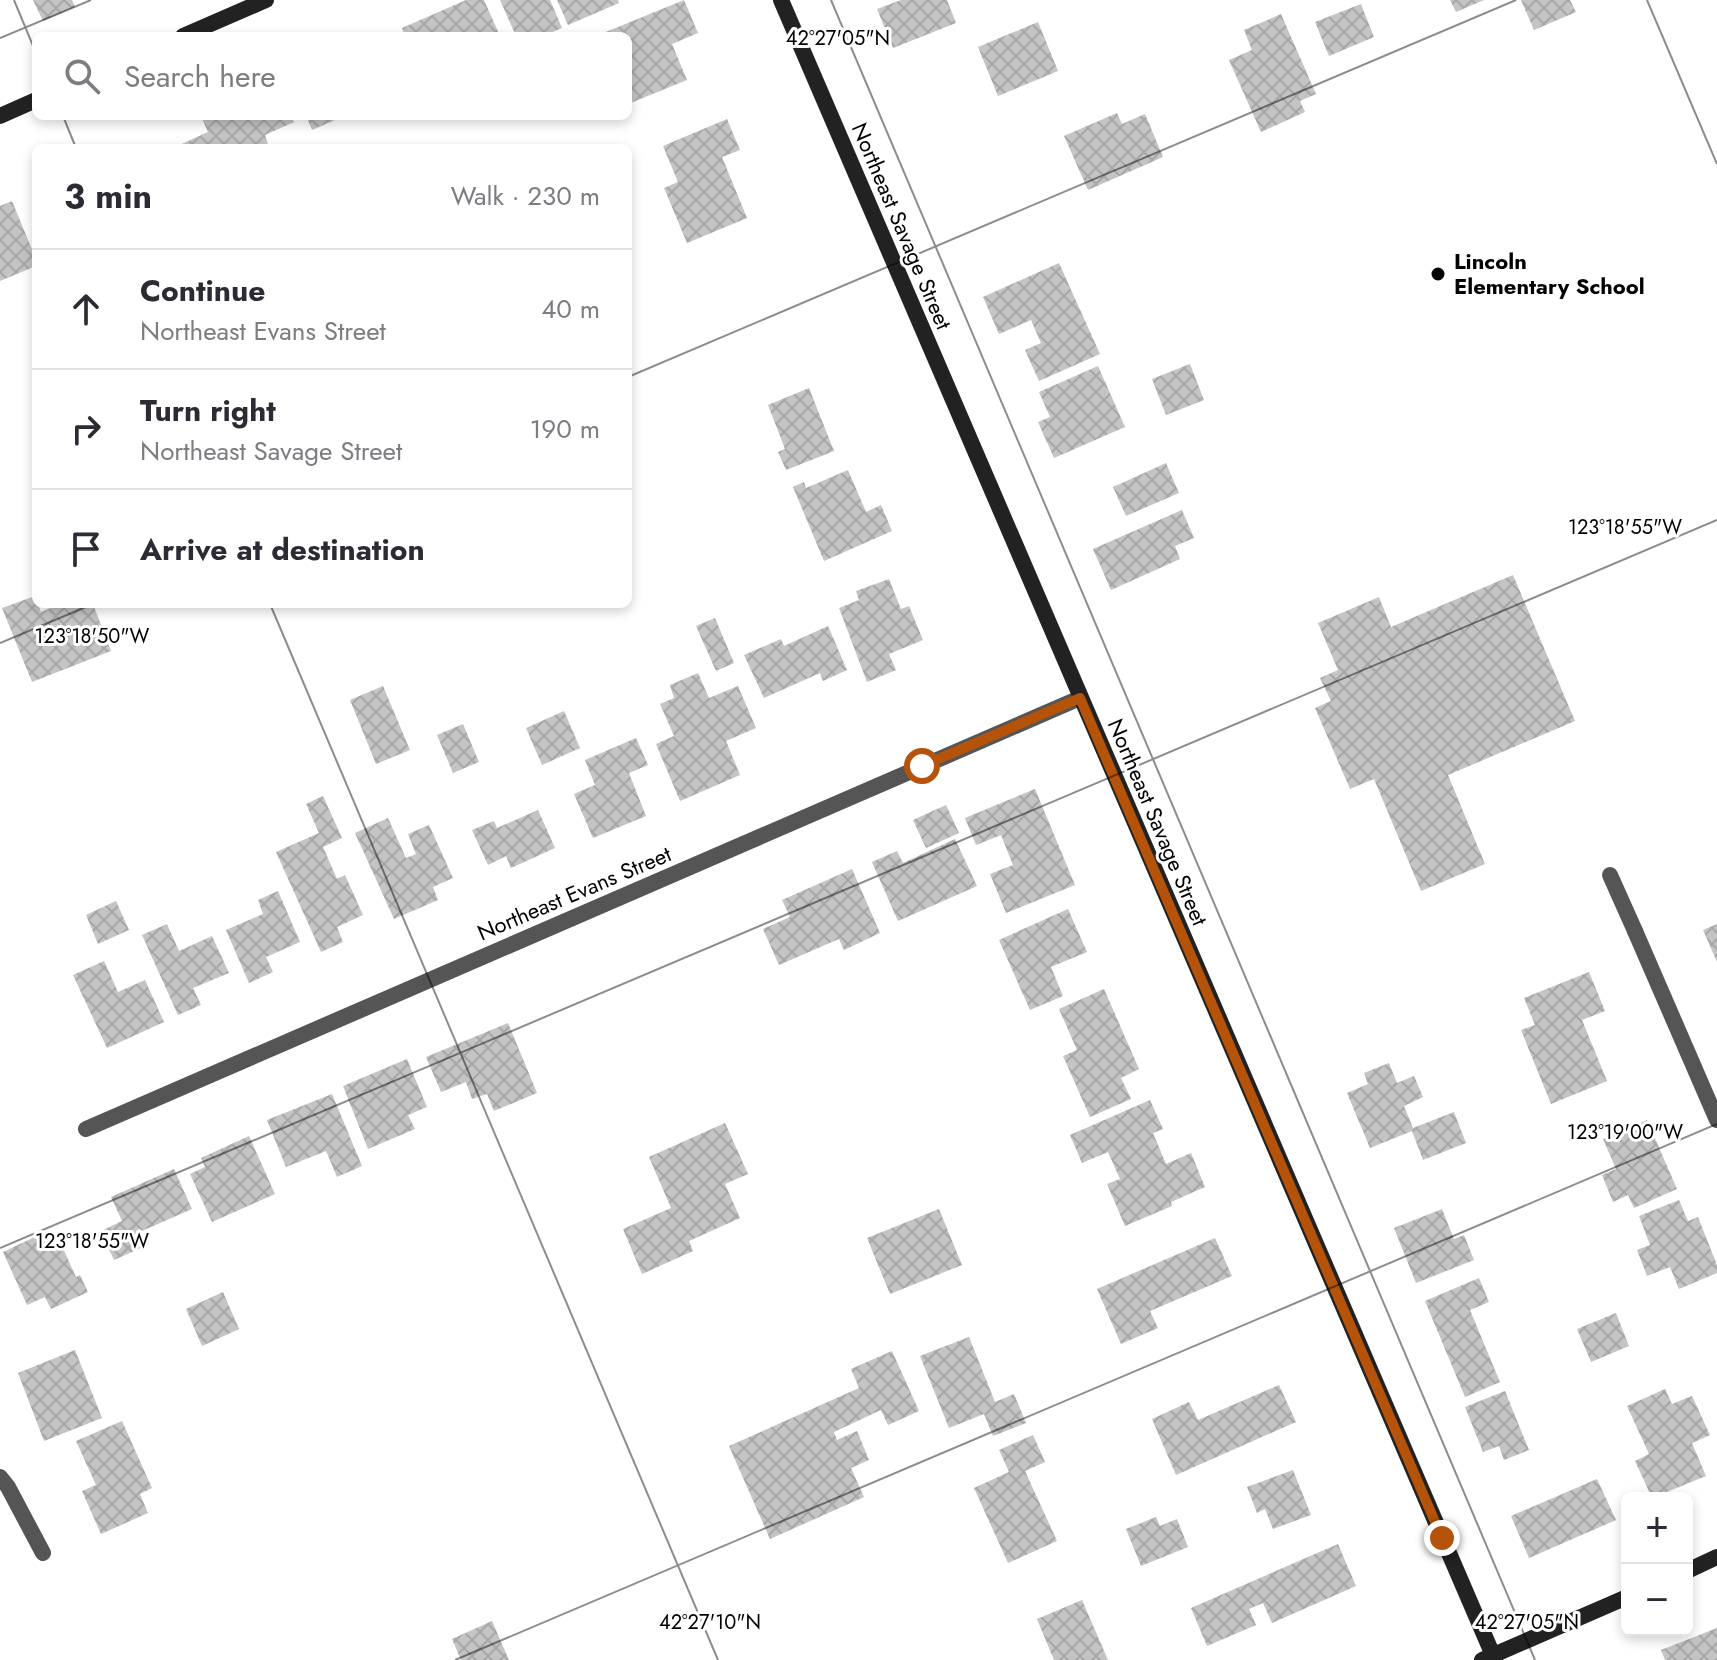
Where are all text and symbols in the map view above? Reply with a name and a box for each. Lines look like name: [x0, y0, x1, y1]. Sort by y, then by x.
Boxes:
text: 42°27'05"N: [786, 24, 890, 53]
search box: [32, 32, 632, 120]
icon: search: [60, 54, 104, 98]
text: Search here: [124, 55, 276, 98]
street label: Northeast Savage Street: [844, 118, 960, 335]
text: 3 min: [64, 172, 152, 221]
text: Walk · 230 m: [451, 177, 600, 215]
place label: Lincoln Elementary School: [1454, 245, 1645, 302]
marker: Lincoln Elementary School: [1429, 265, 1447, 283]
text: Continue: [140, 269, 266, 312]
icon: ahead: [64, 287, 108, 331]
text: 40 m: [541, 290, 600, 328]
text: Northeast Evans Street: [140, 312, 386, 350]
text: Turn right: [140, 389, 276, 432]
icon: right: [64, 407, 108, 451]
text: 190 m: [530, 410, 600, 448]
text: Northeast Savage Street: [140, 432, 402, 470]
text: 123°18'55"W: [1568, 513, 1682, 542]
icon: arrive: [64, 527, 108, 571]
text: Arrive at destination: [140, 528, 425, 571]
text: 123°18'50"W: [35, 622, 150, 651]
street label: Northeast Savage Street: [1100, 714, 1216, 931]
route start: [904, 748, 940, 784]
street label: Northeast Evans Street: [472, 837, 677, 948]
text: 123°19'00"W: [1567, 1118, 1683, 1147]
text: 123°18'55"W: [35, 1227, 149, 1256]
map controls: [1621, 1492, 1693, 1636]
button: +: [1621, 1492, 1693, 1564]
route end: [1424, 1520, 1460, 1556]
button: −: [1621, 1564, 1693, 1636]
text: 42°27'10"N: [659, 1608, 761, 1637]
text: 42°27'05"N: [1475, 1608, 1579, 1637]

